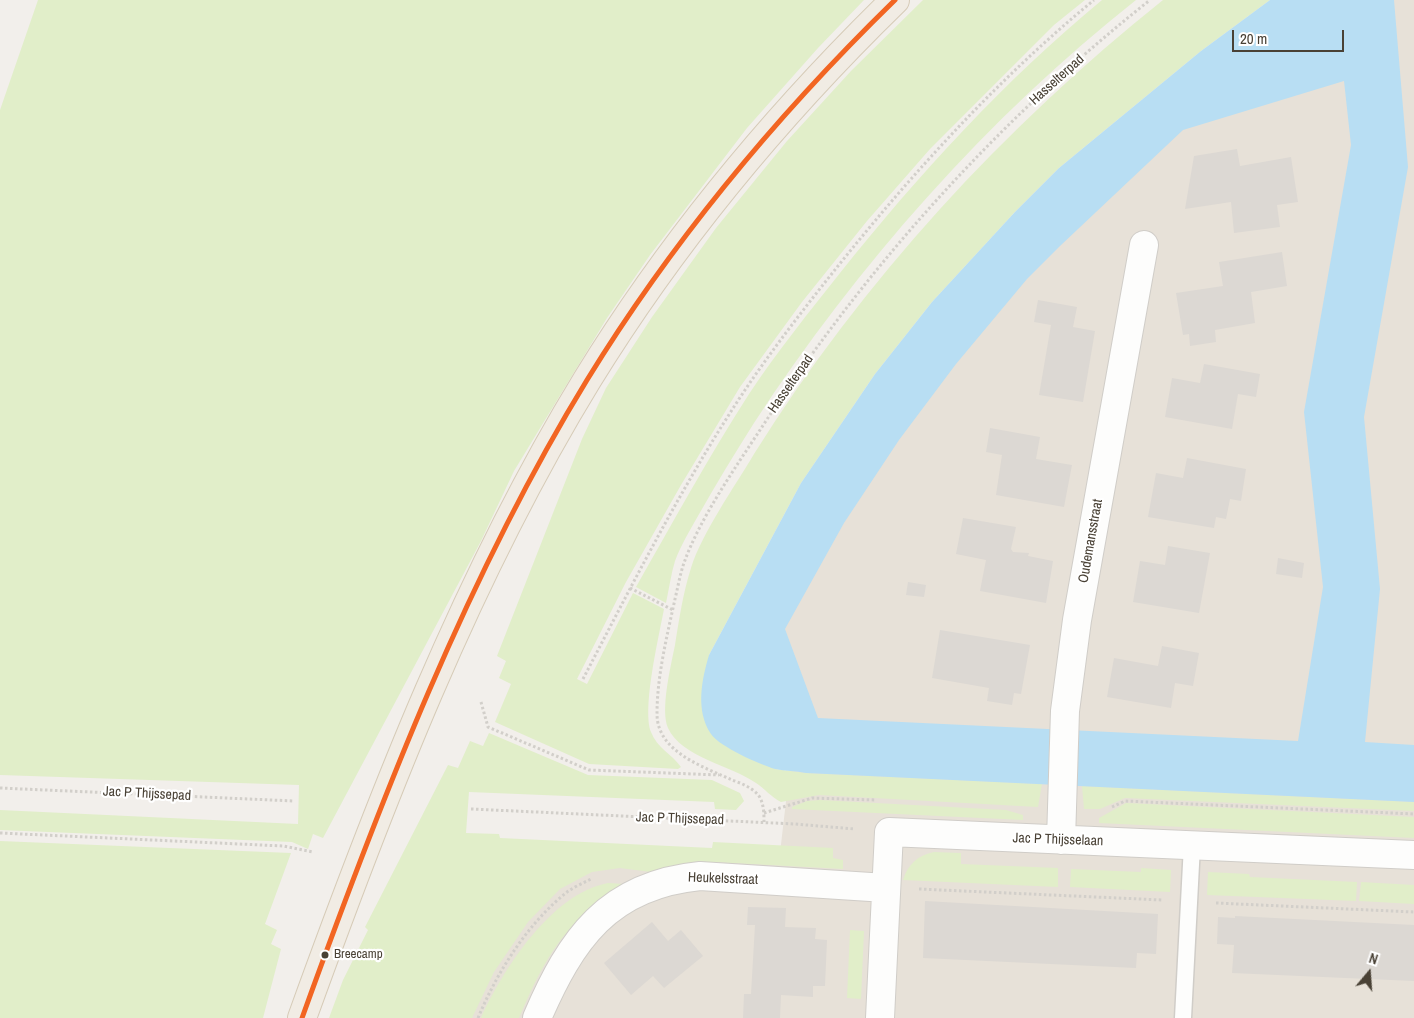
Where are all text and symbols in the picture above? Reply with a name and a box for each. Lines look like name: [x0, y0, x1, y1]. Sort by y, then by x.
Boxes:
scale bar: [1234, 20, 1346, 52]
text: 20 m: [1240, 28, 1267, 49]
street label: Hasselterpad: [1026, 51, 1088, 109]
street label: Hasselterpad: [765, 351, 817, 417]
street label: Oudemansstraat: [1075, 498, 1107, 584]
street label: Jac P Thijssepad: [103, 783, 191, 805]
street label: Jac P Thijssepad: [636, 809, 724, 829]
street label: Jac P Thijsselaan: [1012, 830, 1104, 850]
street label: Heukelsstraat: [688, 869, 758, 889]
place label: Breecamp: [334, 947, 383, 963]
north arrow: [1344, 948, 1394, 998]
text: N: [1367, 949, 1380, 969]
marker: Breecamp: [320, 950, 330, 960]

